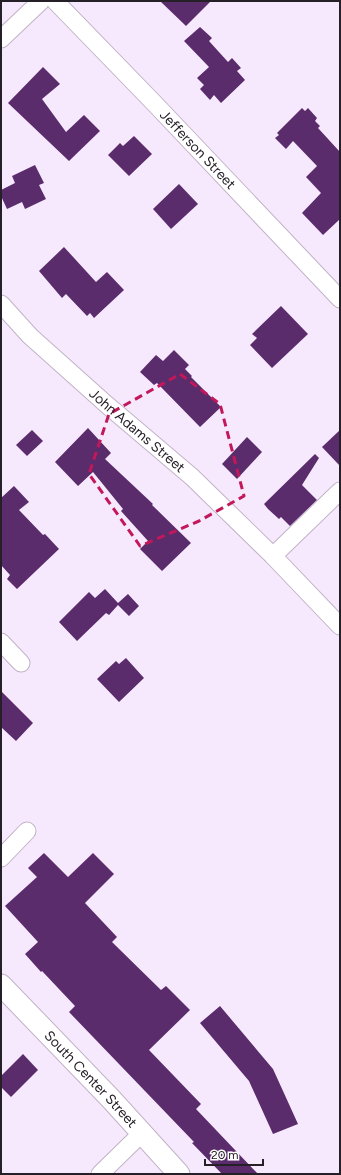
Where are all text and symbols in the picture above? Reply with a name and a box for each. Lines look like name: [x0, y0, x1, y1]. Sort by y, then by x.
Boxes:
street label: Jefferson Street: [156, 106, 240, 192]
street label: John Adams Street: [86, 385, 189, 476]
street label: South Center Street: [41, 1027, 141, 1131]
scale bar: [205, 1141, 263, 1167]
text: 20 m: [211, 1148, 239, 1162]

